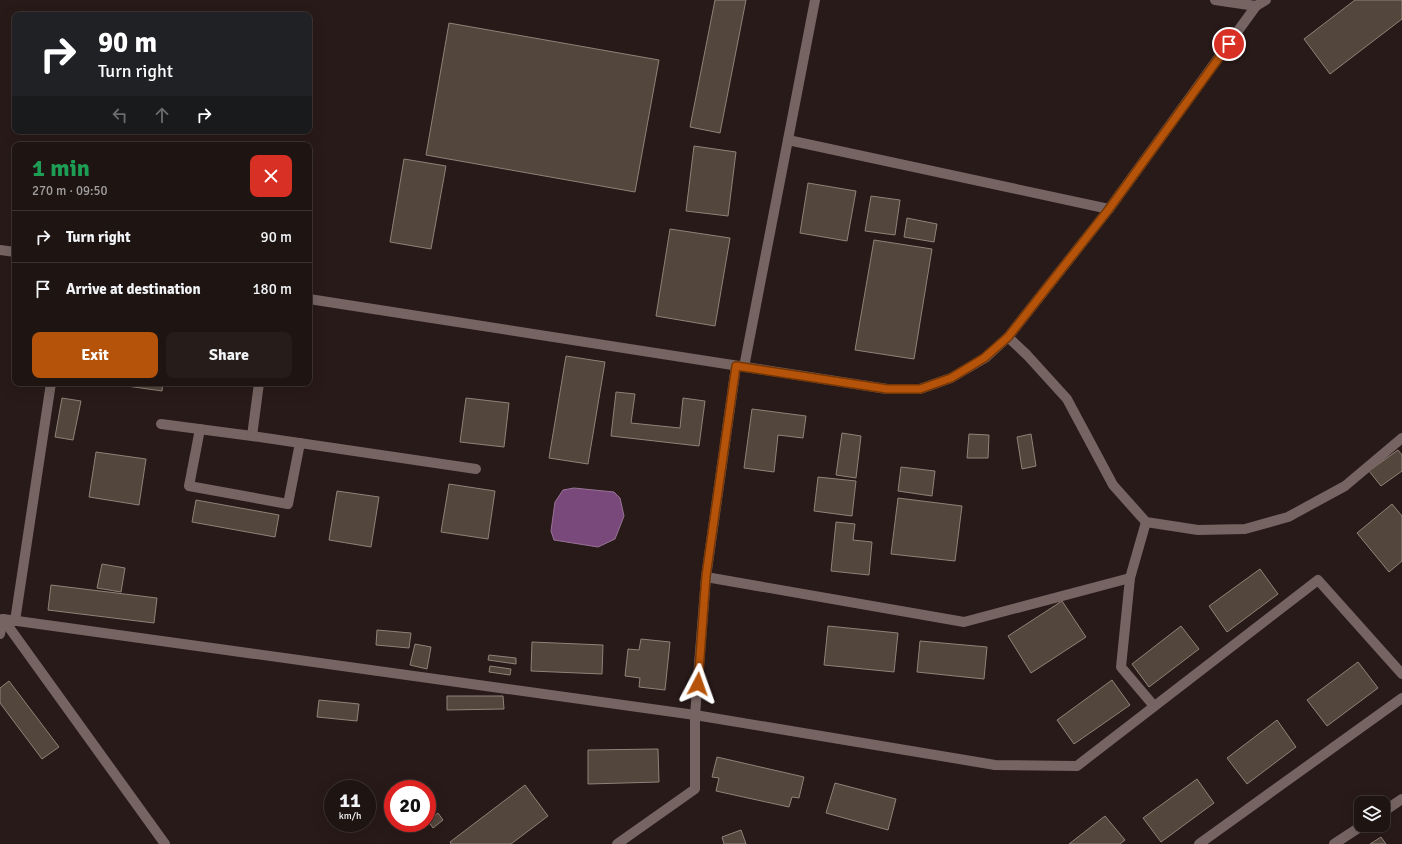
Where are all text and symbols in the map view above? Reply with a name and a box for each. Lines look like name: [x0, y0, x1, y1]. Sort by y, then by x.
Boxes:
text: 90 m: [98, 26, 157, 60]
pin: [1212, 27, 1246, 61]
icon: right: [32, 28, 84, 80]
icon: arrive: [1218, 33, 1240, 55]
text: Turn right: [98, 60, 173, 82]
icon: left: [109, 104, 131, 126]
icon: ahead: [151, 104, 173, 126]
icon: right: [193, 104, 215, 126]
text: 1 min: [32, 153, 90, 183]
button: close: [250, 155, 292, 197]
text: 270 m · 09:50: [32, 183, 108, 199]
icon: right: [32, 226, 54, 248]
text: Turn right: [66, 228, 131, 246]
text: 90 m: [261, 228, 292, 246]
icon: arrive: [32, 278, 54, 300]
text: Arrive at destination: [66, 280, 201, 298]
text: 180 m: [252, 280, 292, 298]
button: Exit: [32, 332, 158, 378]
button: Share: [166, 332, 292, 378]
position arrow: [677, 663, 719, 705]
speed limit sign: 20: [384, 780, 436, 832]
text: 11: [339, 788, 361, 813]
map controls: [1354, 796, 1390, 832]
button: layers: [1354, 796, 1390, 832]
text: km/h: [339, 810, 361, 822]

